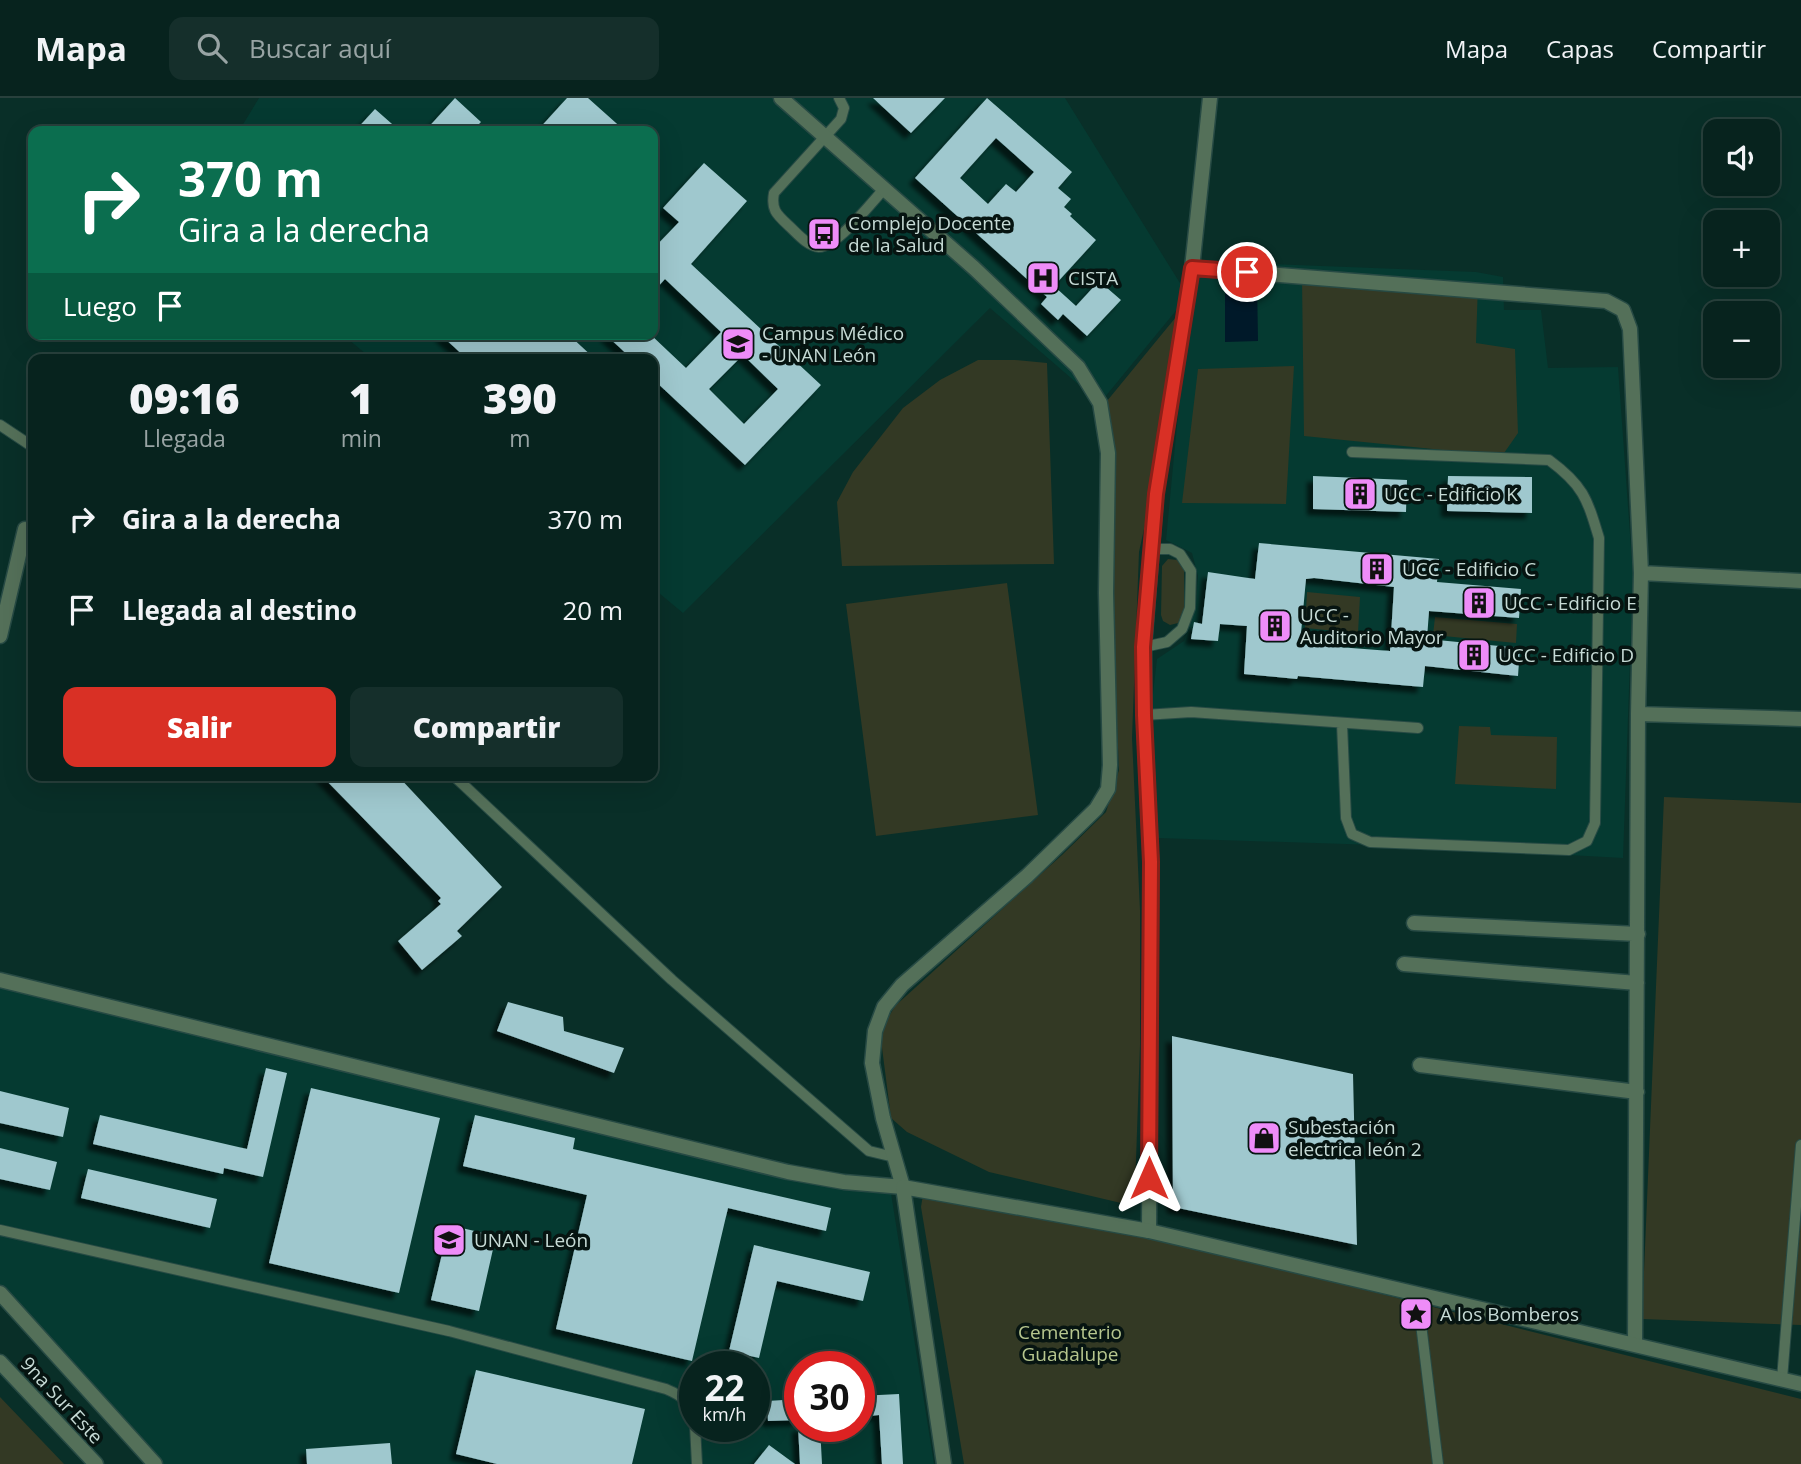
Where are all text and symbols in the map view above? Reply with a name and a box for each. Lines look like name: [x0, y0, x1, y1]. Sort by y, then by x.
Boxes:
search box: [169, 17, 659, 80]
text: Mapa: [35, 26, 127, 71]
icon: search: [193, 29, 231, 67]
text: Buscar aquí: [249, 30, 391, 66]
text: Mapa: [1445, 32, 1508, 65]
text: Capas: [1546, 32, 1614, 65]
text: Compartir: [1652, 32, 1766, 65]
map controls: [1703, 119, 1780, 378]
button: sound: [1703, 119, 1780, 196]
text: 370 m: [178, 145, 323, 211]
icon: right: [63, 154, 154, 245]
text: Gira a la derecha: [178, 208, 430, 251]
place label: Complejo Docente de la Salud: [848, 210, 1011, 258]
button: +: [1703, 210, 1780, 287]
bus stop icon: Complejo Docente de la Salud: [805, 215, 843, 253]
pin: [1217, 242, 1277, 302]
icon: arrive: [1228, 253, 1266, 291]
hospital icon: CISTA: [1024, 259, 1062, 297]
place label: CISTA: [1068, 265, 1118, 291]
icon: arrive: [151, 287, 189, 325]
text: Luego: [63, 288, 137, 324]
button: −: [1703, 301, 1780, 378]
place label: Campus Médico - UNAN León: [762, 320, 904, 368]
school or university icon: Campus Médico - UNAN León: [719, 325, 757, 363]
text: 09:16: [129, 369, 240, 426]
text: 1: [349, 369, 374, 426]
text: 390: [483, 369, 557, 426]
text: Llegada: [143, 422, 226, 454]
text: min: [341, 422, 382, 454]
text: m: [509, 422, 531, 454]
building icon: UCC - Edificio K: [1341, 475, 1379, 513]
place label: UCC - Edificio K: [1384, 481, 1518, 507]
icon: right: [63, 500, 101, 538]
text: Gira a la derecha: [122, 501, 341, 537]
text: 370 m: [548, 501, 623, 537]
building icon: UCC - Edificio C: [1358, 550, 1396, 588]
place label: UCC - Edificio C: [1402, 556, 1536, 582]
building icon: UCC - Edificio E: [1460, 584, 1498, 622]
place label: UCC - Edificio E: [1504, 590, 1637, 616]
icon: arrive: [63, 591, 101, 629]
text: Llegada al destino: [122, 592, 357, 628]
text: 20 m: [562, 592, 623, 628]
place label: UCC - Auditorio Mayor: [1300, 602, 1444, 650]
building icon: UCC - Auditorio Mayor: [1256, 607, 1294, 645]
building icon: UCC - Edificio D: [1455, 636, 1493, 674]
place label: UCC - Edificio D: [1498, 642, 1634, 668]
button: Salir: [63, 687, 336, 767]
button: Compartir: [350, 687, 623, 767]
place label: Subestación electrica león 2: [1288, 1114, 1422, 1162]
shop icon: Subestación electrica león 2: [1245, 1119, 1283, 1157]
position arrow: [1112, 1141, 1186, 1215]
school or university icon: UNAN - León: [430, 1221, 468, 1259]
place label: UNAN - León: [474, 1227, 588, 1253]
place icon: A los Bomberos: [1397, 1295, 1435, 1333]
place label: A los Bomberos: [1440, 1301, 1579, 1327]
park label: Cementerio Guadalupe: [1018, 1319, 1122, 1367]
street label: 9na Sur Este: [15, 1351, 109, 1449]
speed limit sign: 30: [784, 1351, 875, 1442]
text: 22: [704, 1364, 745, 1411]
text: km/h: [703, 1402, 746, 1426]

